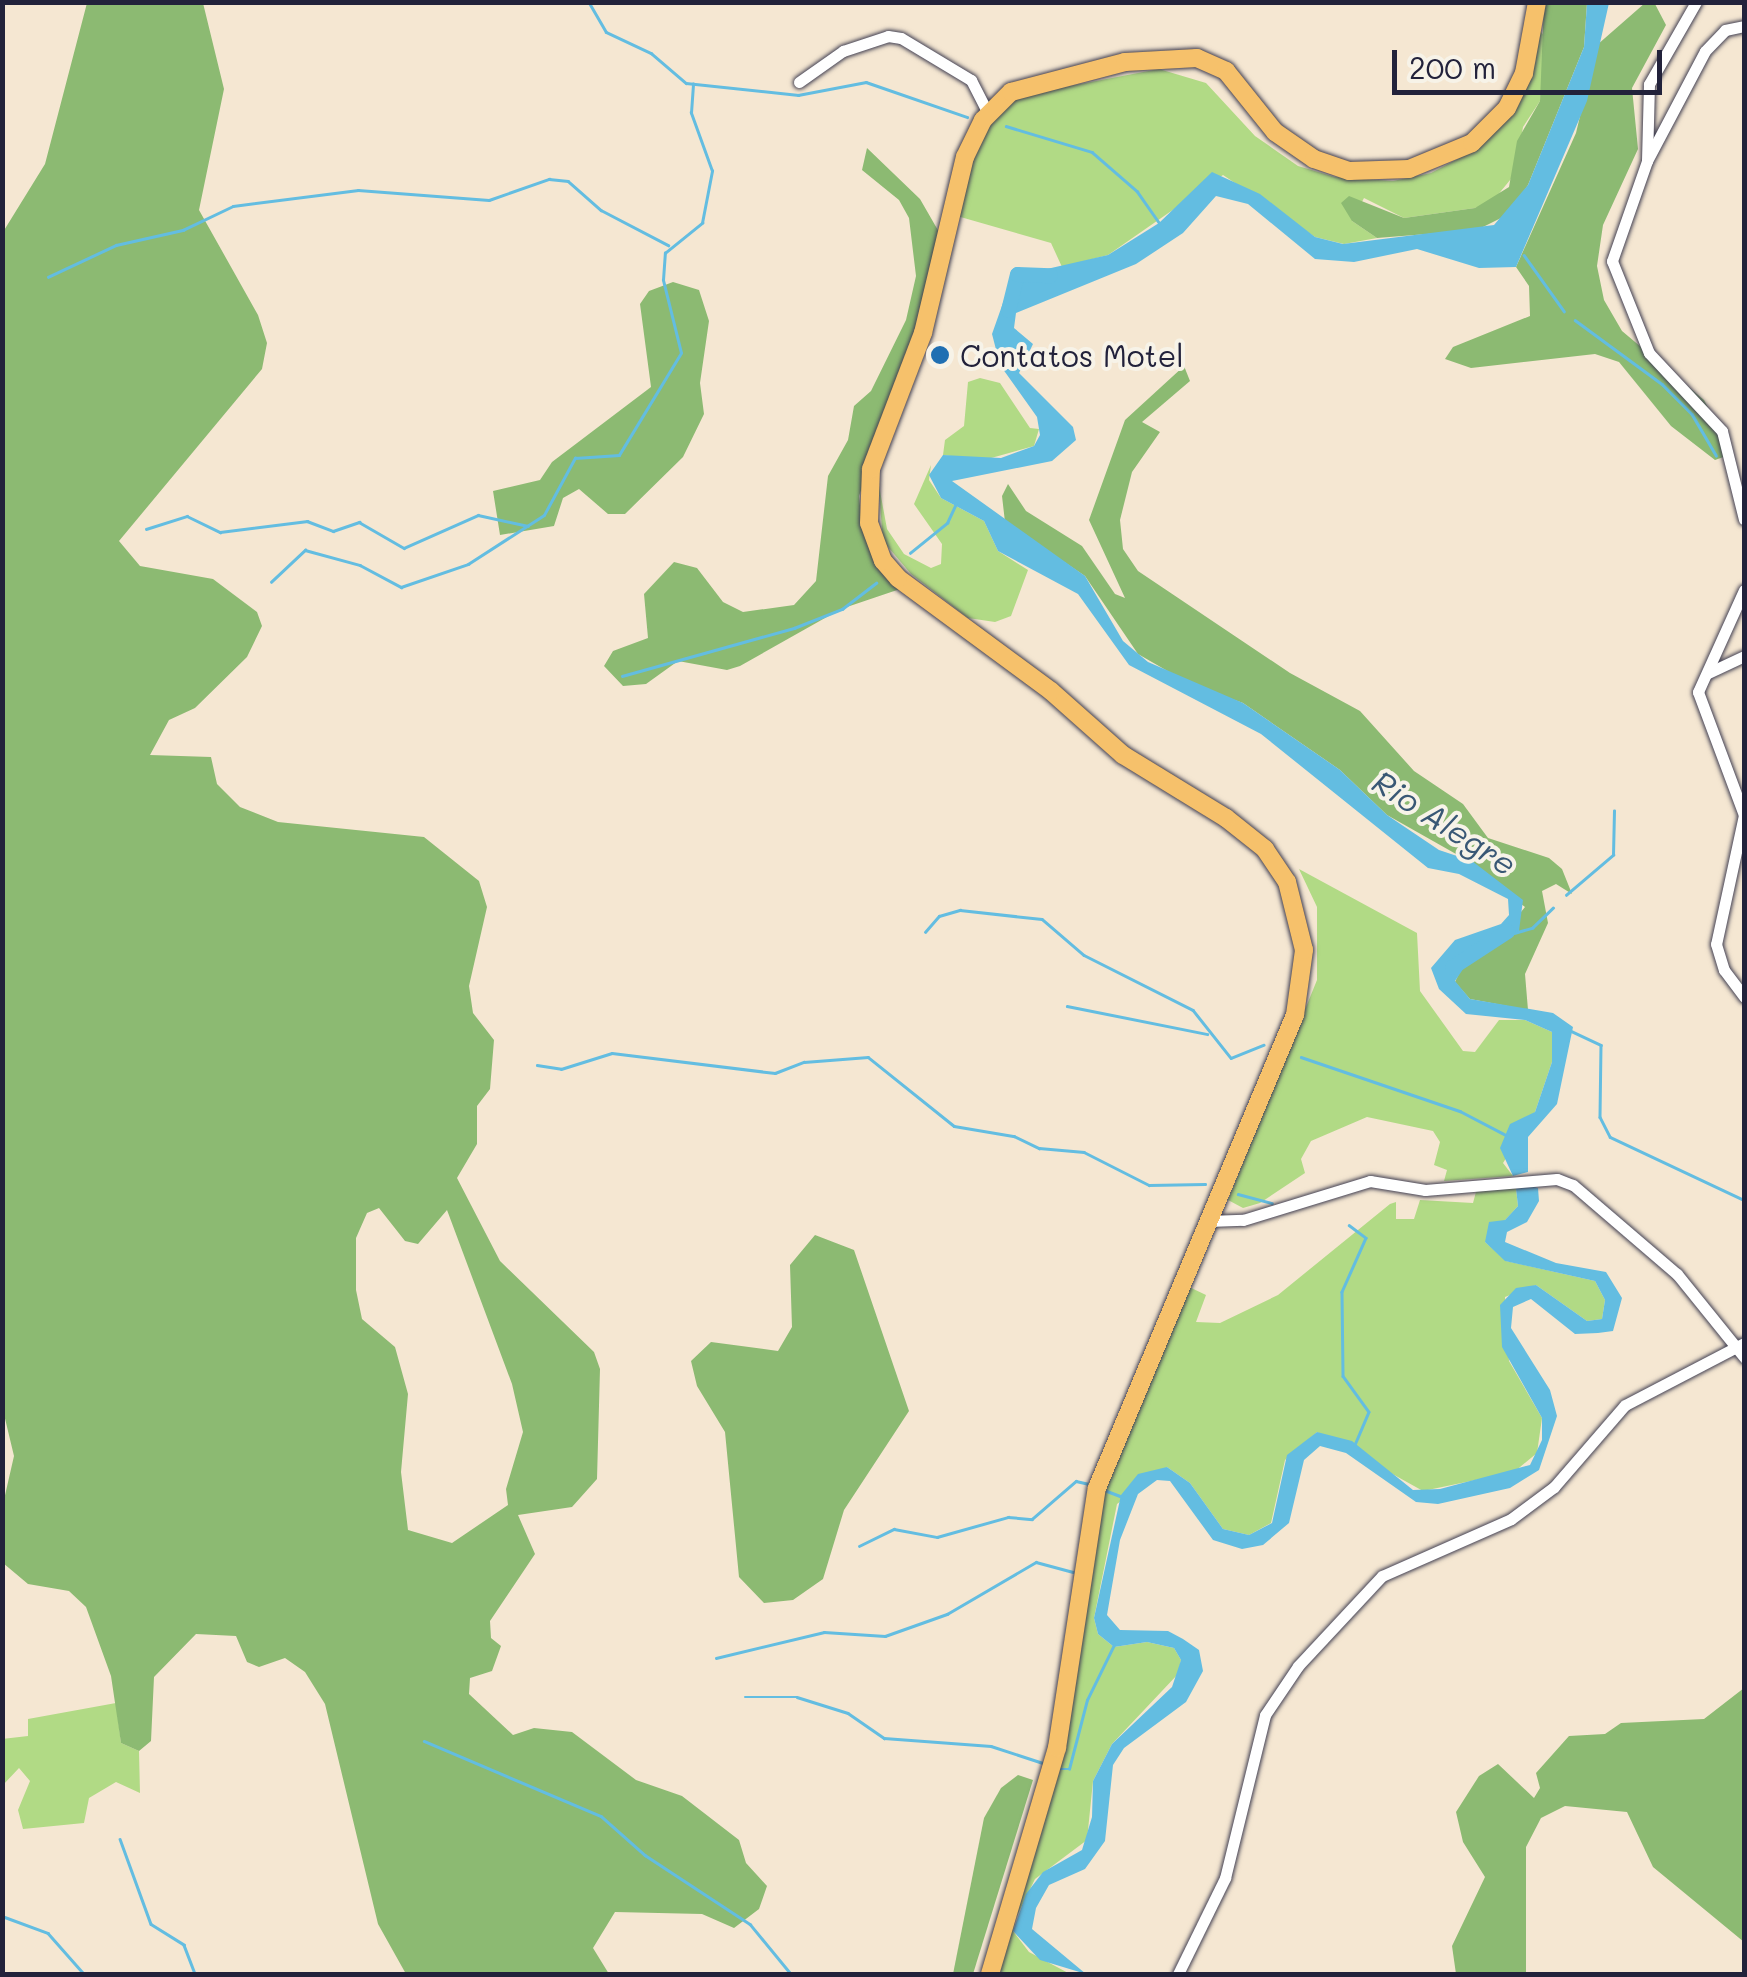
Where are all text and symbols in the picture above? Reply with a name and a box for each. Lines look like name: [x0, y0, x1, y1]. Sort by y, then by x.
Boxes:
scale bar: [1397, 30, 1667, 92]
text: 200 m: [1409, 47, 1496, 87]
place label: Contatos Motel: [960, 337, 1184, 373]
marker: Contatos Motel: [929, 344, 951, 366]
water label: Rio Alegre: [1366, 761, 1524, 883]

